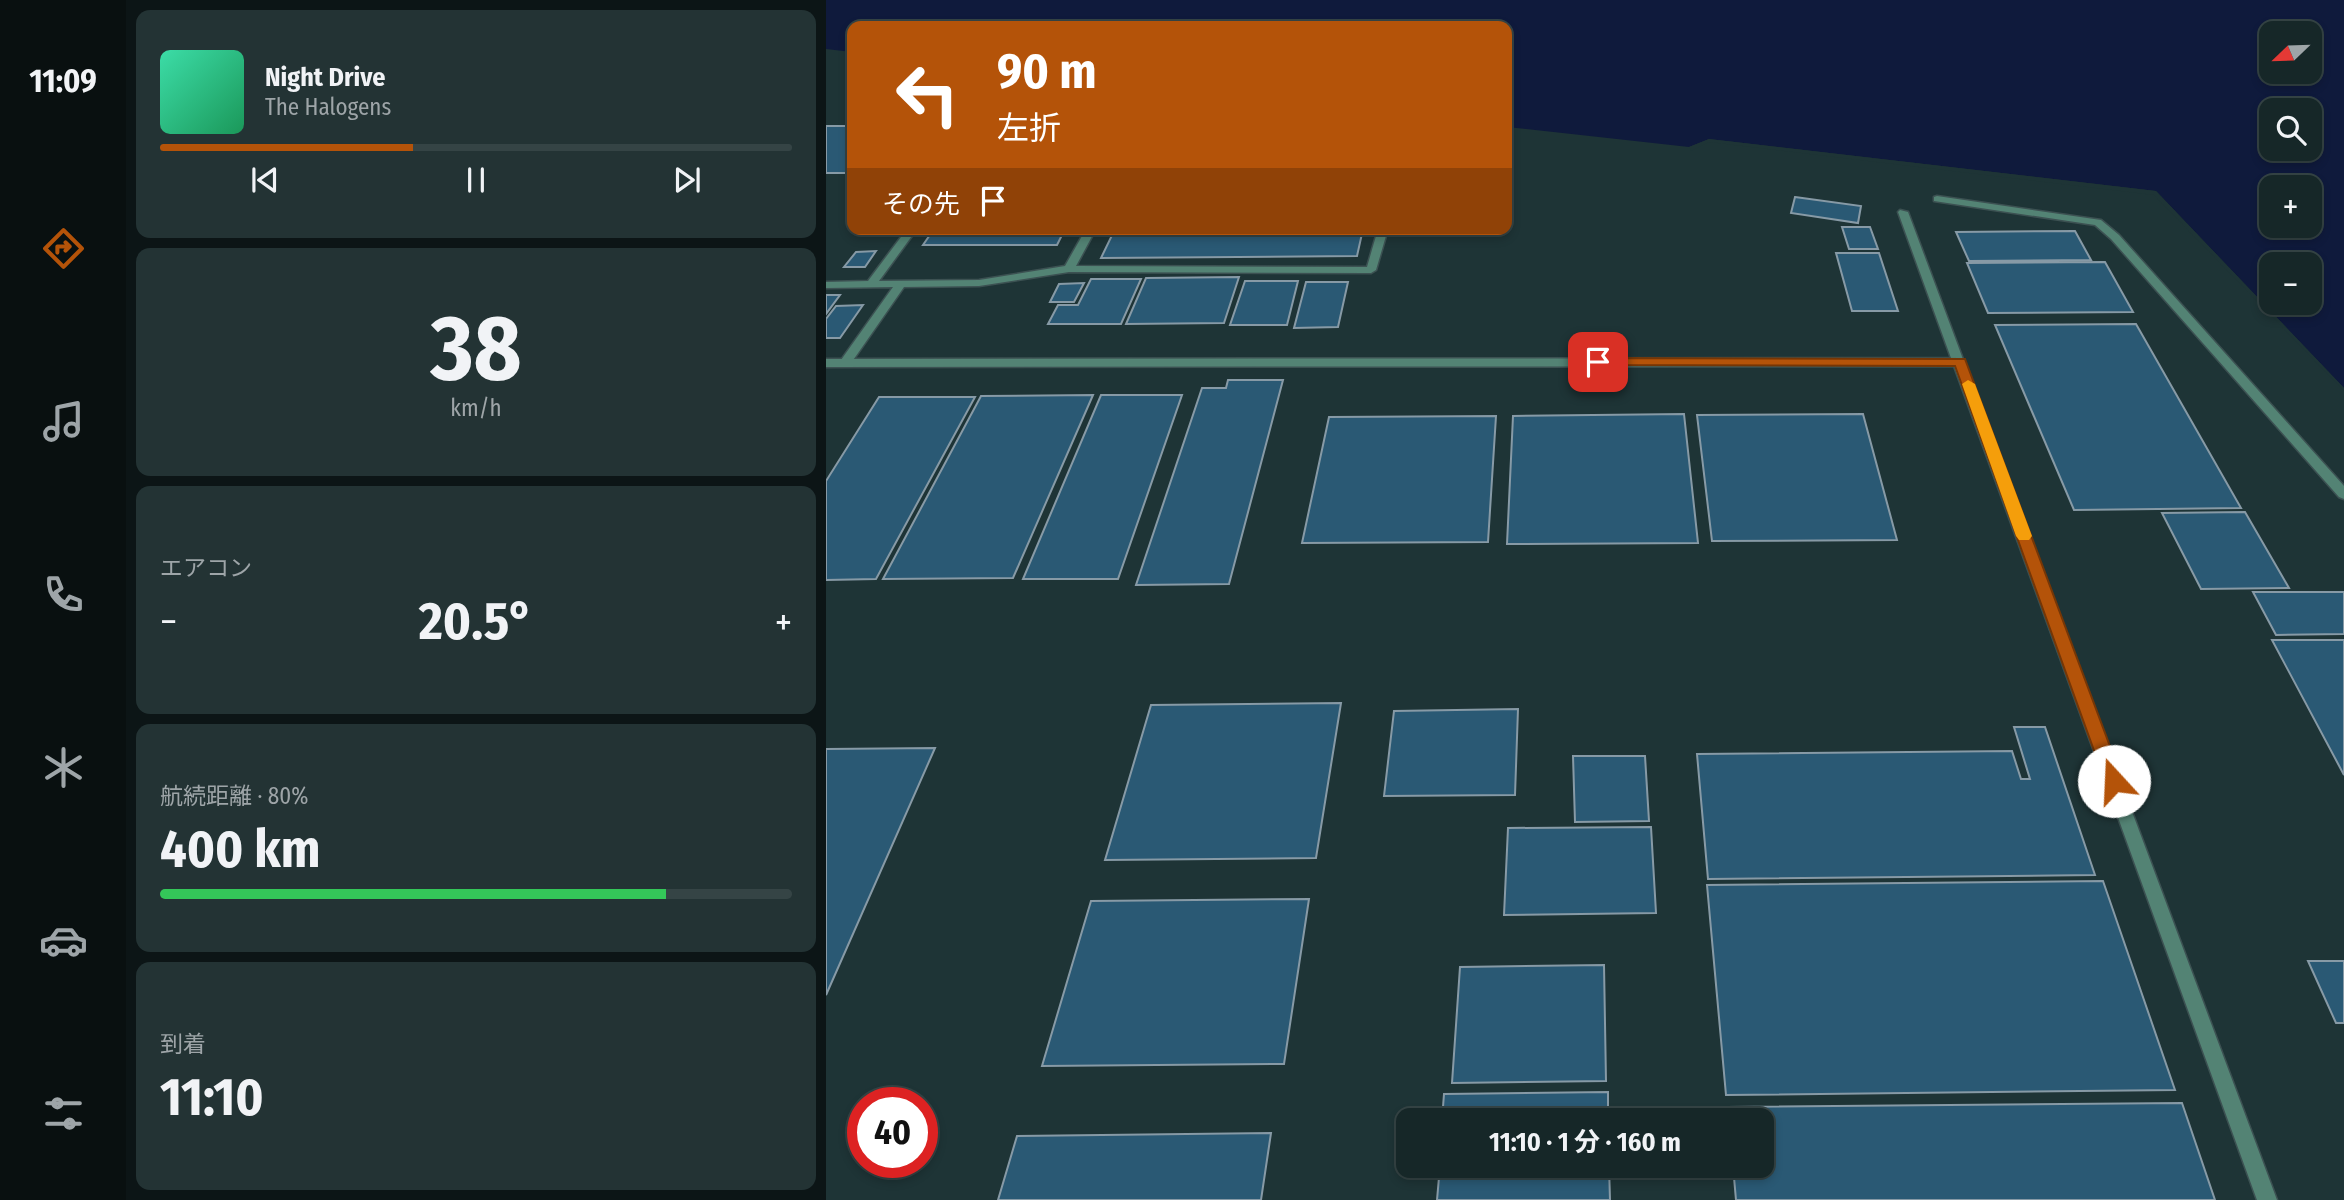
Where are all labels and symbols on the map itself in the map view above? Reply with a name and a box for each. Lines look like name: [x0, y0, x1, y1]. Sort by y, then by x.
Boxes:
north arrow: [2259, 21, 2322, 84]
pin: [1568, 332, 1628, 392]
position arrow: [2077, 744, 2151, 818]
speed limit sign: 40: [847, 1087, 938, 1178]

